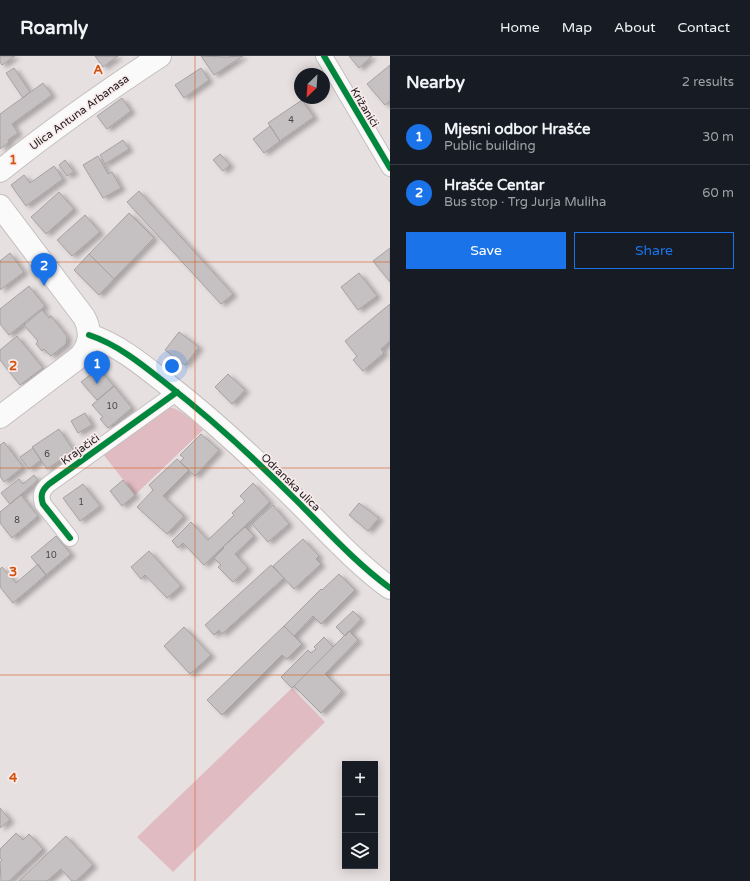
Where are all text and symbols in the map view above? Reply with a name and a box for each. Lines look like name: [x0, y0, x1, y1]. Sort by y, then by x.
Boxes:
text: Roamly: [20, 17, 88, 39]
text: Home: [500, 19, 540, 36]
text: Map: [562, 19, 592, 36]
text: About: [614, 19, 656, 36]
text: Contact: [678, 19, 730, 36]
north arrow: [294, 68, 330, 104]
street label: Ulica Antuna Arbanasa: [27, 71, 131, 153]
text: Nearby: [406, 72, 465, 93]
text: 2 results: [682, 74, 734, 90]
street label: Križanići: [348, 85, 381, 129]
house number: 4: [288, 115, 294, 126]
text: Mjesni odbor Hrašće: [444, 120, 590, 138]
text: 1: [415, 129, 423, 145]
text: 30 m: [702, 129, 734, 145]
text: Public building: [444, 138, 536, 154]
text: 1: [9, 152, 17, 168]
text: Hrašće Centar: [444, 176, 544, 194]
text: 2: [415, 185, 423, 201]
text: 60 m: [702, 185, 734, 201]
text: Bus stop · Trg Jurja Muliha: [444, 194, 606, 210]
button: Save: [406, 232, 566, 269]
button: Share: [574, 232, 734, 269]
pin: 2: [31, 253, 57, 286]
pin: 1: [84, 351, 110, 384]
your location: [162, 356, 182, 376]
text: 2: [9, 358, 17, 374]
house number: 10: [106, 401, 118, 412]
street label: Krajačići: [59, 431, 102, 468]
house number: 6: [44, 449, 50, 460]
street label: Odranska ulica: [258, 451, 323, 514]
house number: 1: [78, 497, 84, 508]
house number: 8: [14, 515, 20, 526]
house number: 10: [45, 550, 57, 561]
text: 3: [9, 564, 17, 580]
map controls: [342, 761, 378, 869]
button: +: [342, 761, 378, 797]
text: 4: [9, 770, 18, 786]
button: −: [342, 797, 378, 833]
button: layers: [342, 833, 378, 869]

